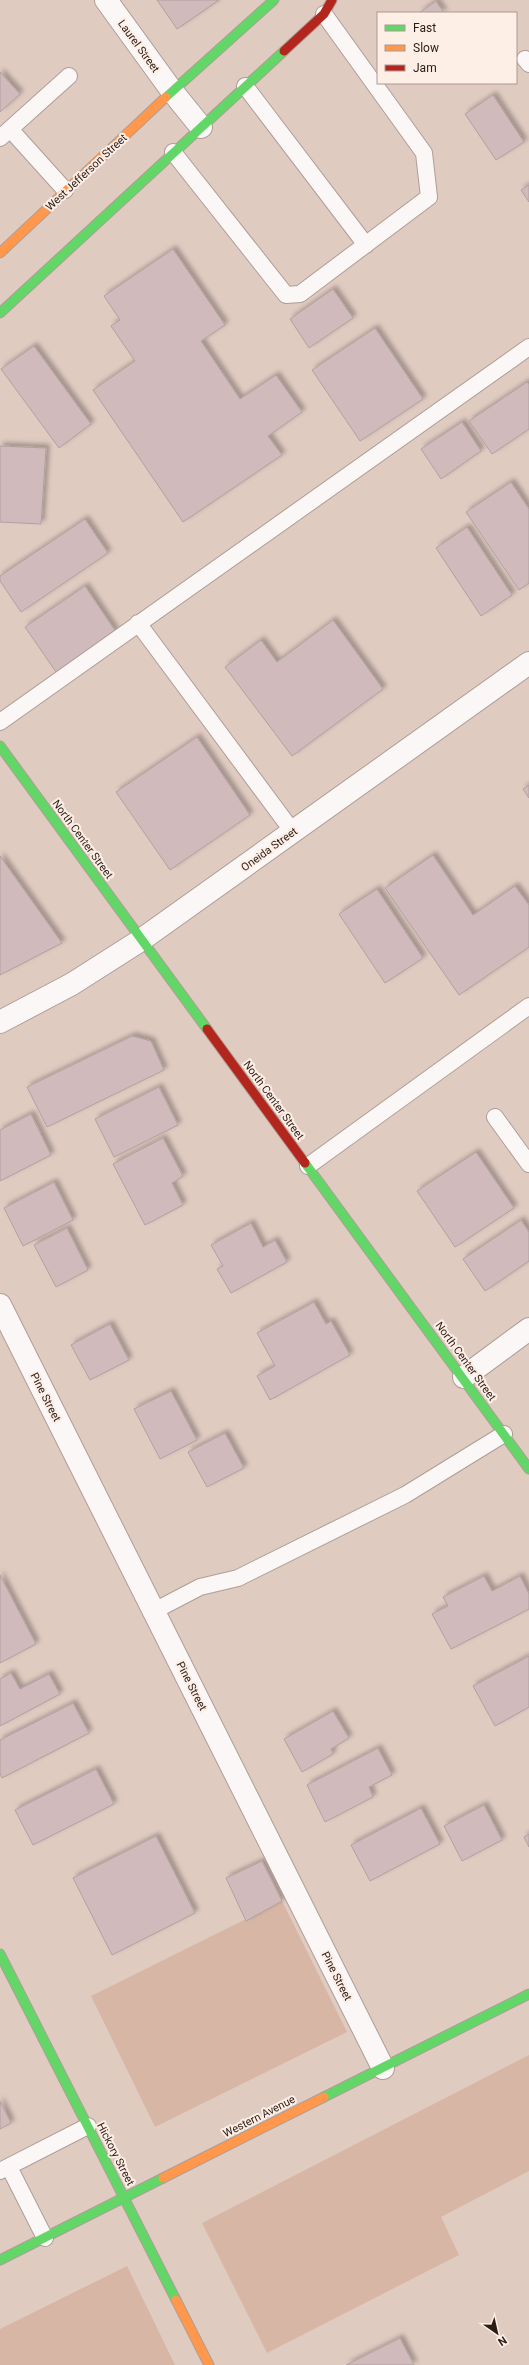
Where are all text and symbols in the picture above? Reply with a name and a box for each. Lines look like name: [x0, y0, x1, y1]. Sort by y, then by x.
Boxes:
legend: [377, 12, 517, 84]
street label: Laurel Street: [115, 17, 162, 75]
text: Fast: [413, 21, 436, 35]
text: Slow: [413, 41, 439, 55]
text: Jam: [413, 61, 437, 75]
street label: West Jefferson Street: [43, 131, 130, 213]
street label: North Center Street: [50, 797, 116, 882]
street label: Oneida Street: [239, 824, 300, 874]
street label: North Center Street: [241, 1058, 307, 1143]
street label: North Center Street: [433, 1319, 499, 1404]
street label: Pine Street: [28, 1371, 64, 1424]
street label: Pine Street: [174, 1660, 210, 1713]
street label: Pine Street: [319, 1950, 355, 2003]
street label: Western Avenue: [221, 2093, 298, 2140]
street label: Hickory Street: [94, 2121, 137, 2188]
north arrow: [477, 2313, 517, 2353]
text: N: [495, 2333, 509, 2349]

